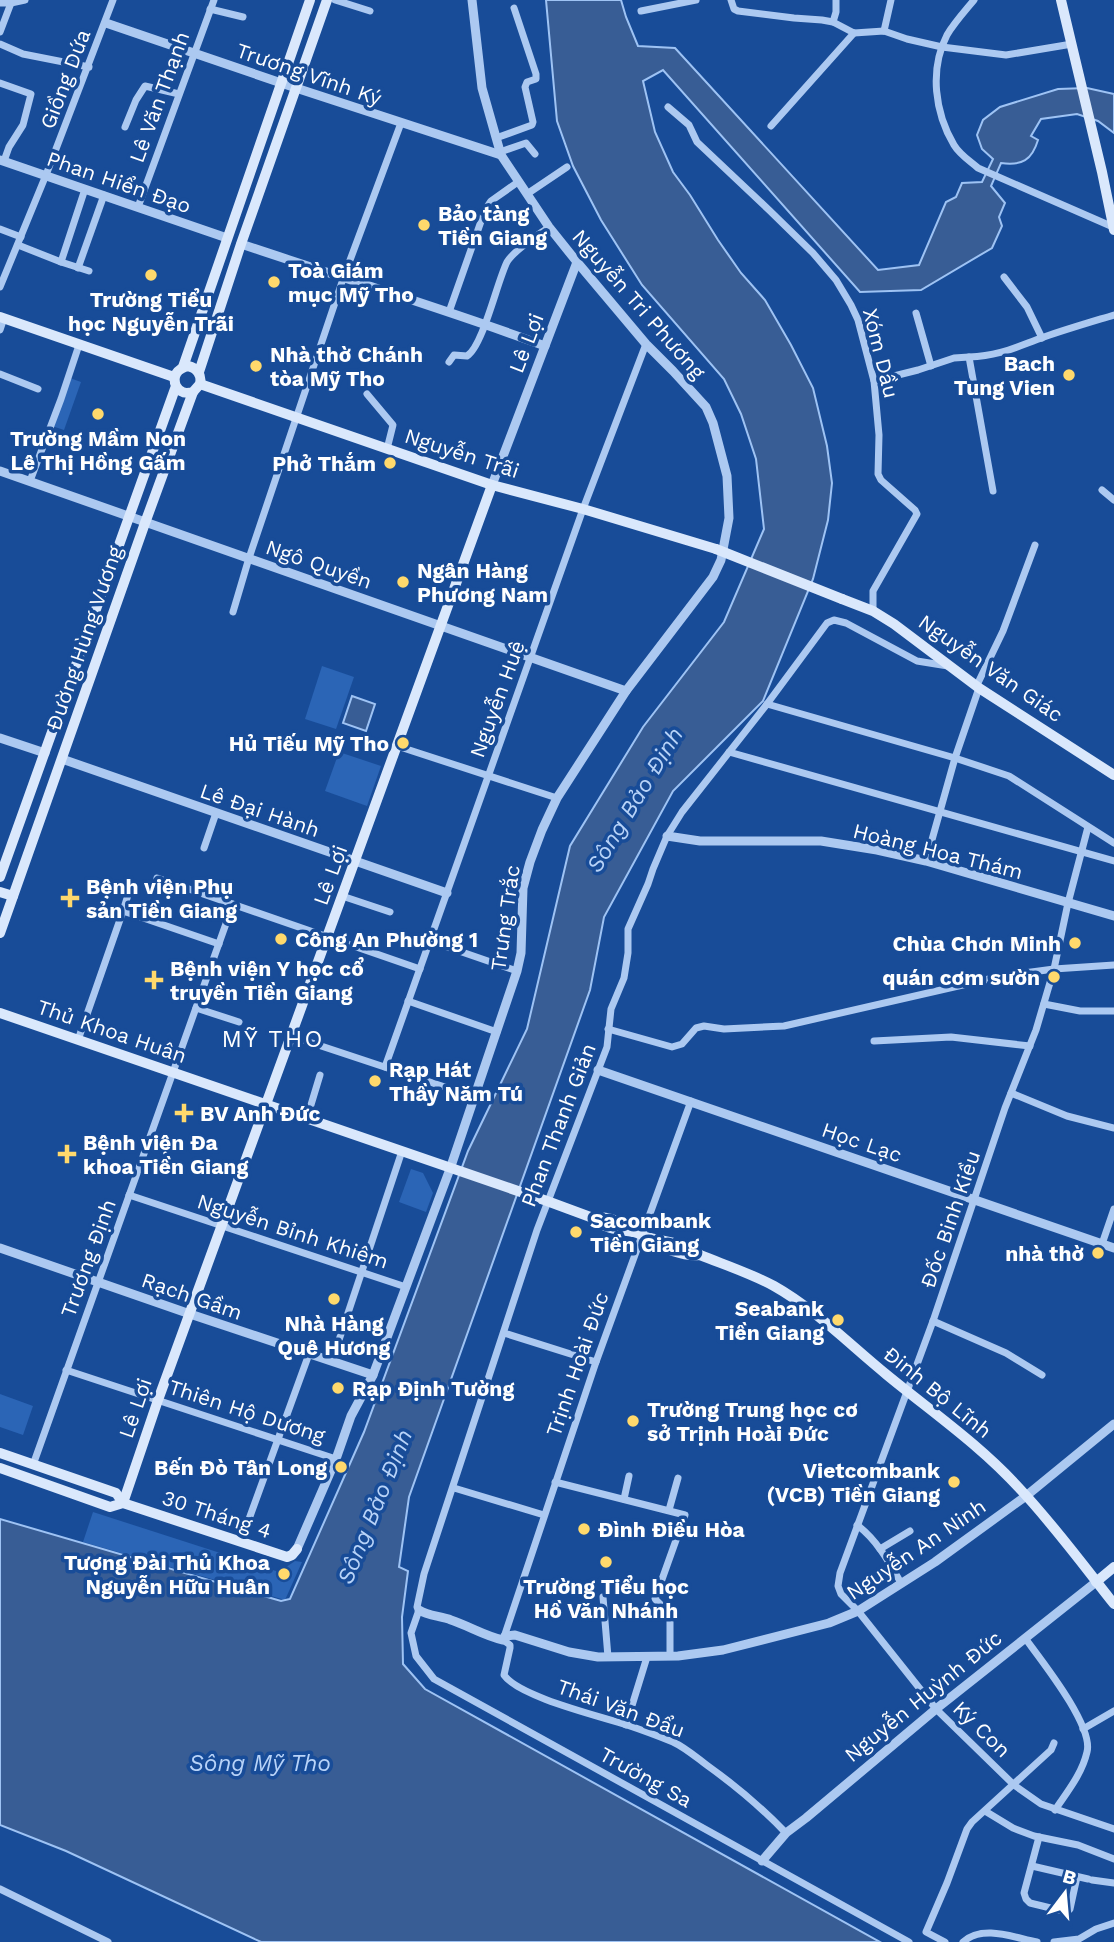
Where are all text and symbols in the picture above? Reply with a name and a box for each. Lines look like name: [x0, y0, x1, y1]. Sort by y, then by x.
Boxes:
street label: Giồng Dứa: [35, 26, 95, 132]
street label: Lê Văn Thạnh: [124, 28, 194, 166]
street label: Trương Vĩnh Ký: [233, 37, 385, 111]
street label: Phan Hiển Đạo: [43, 146, 195, 218]
place label: Bảo tàng Tiền Giang: [438, 201, 547, 250]
marker: Bảo tàng Tiền Giang: [416, 217, 432, 233]
street label: Nguyễn Tri Phương: [567, 224, 711, 384]
place label: Toà Giám mục Mỹ Tho: [288, 258, 414, 307]
marker: Trường Tiểu học Nguyễn Trãi: [143, 267, 159, 283]
marker: Toà Giám mục Mỹ Tho: [266, 274, 282, 290]
place label: Trường Tiểu học Nguyễn Trãi: [68, 287, 234, 336]
street label: Xóm Dầu: [858, 306, 904, 400]
street label: Lê Lợi: [503, 310, 549, 376]
place label: Nhà thờ Chánh tòa Mỹ Tho: [270, 342, 423, 391]
place label: Bach Tung Vien: [954, 351, 1055, 400]
marker: Nhà thờ Chánh tòa Mỹ Tho: [248, 358, 264, 374]
marker: Bach Tung Vien: [1061, 367, 1077, 383]
marker: Trường Mầm Non Lê Thị Hồng Gấm: [90, 406, 106, 422]
street label: Nguyễn Trãi: [402, 423, 522, 483]
place label: Trường Mầm Non Lê Thị Hồng Gấm: [10, 426, 186, 475]
place label: Phở Thắm: [272, 451, 376, 476]
marker: Phở Thắm: [382, 455, 398, 471]
street label: Ngô Quyền: [263, 534, 375, 594]
street label: Đường Hùng Vương: [41, 542, 128, 734]
place label: Ngân Hàng Phương Nam: [417, 558, 548, 607]
marker: Ngân Hàng Phương Nam: [395, 574, 411, 590]
street label: Nguyễn Văn Giác: [914, 609, 1068, 727]
street label: Nguyễn Huệ: [464, 637, 530, 761]
water label: Sông Bảo Định: [581, 723, 689, 877]
place label: Hủ Tiếu Mỹ Tho: [229, 731, 389, 756]
marker: Hủ Tiếu Mỹ Tho: [395, 735, 411, 751]
street label: Lê Đại Hành: [197, 778, 323, 842]
street label: Hoàng Hoa Thám: [851, 818, 1025, 884]
street label: Lê Lợi: [308, 842, 352, 908]
street label: Trưng Trắc: [485, 863, 525, 973]
place label: Bệnh viện Phụ sản Tiền Giang: [86, 874, 237, 923]
marker: Bệnh viện Phụ sản Tiền Giang: [60, 888, 80, 908]
place label: Công An Phường 1: [295, 927, 478, 952]
marker: Công An Phường 1: [273, 931, 289, 947]
place label: Chùa Chơn Minh: [893, 931, 1061, 956]
marker: Chùa Chơn Minh: [1067, 935, 1083, 951]
place label: Bệnh viện Y học cổ truyền Tiền Giang: [170, 956, 364, 1005]
place label: quán cơm sườn: [882, 965, 1040, 990]
marker: quán cơm sườn: [1046, 969, 1062, 985]
marker: Bệnh viện Y học cổ truyền Tiền Giang: [144, 970, 164, 990]
street label: Thủ Khoa Huân: [34, 994, 190, 1068]
district label: MỸ THO: [222, 1025, 324, 1053]
street label: Phan Thanh Giản: [515, 1040, 601, 1210]
place label: Rạp Hát Thầy Năm Tú: [389, 1057, 523, 1106]
marker: Rạp Hát Thầy Năm Tú: [367, 1073, 383, 1089]
place label: BV Anh Đức: [200, 1101, 321, 1126]
marker: BV Anh Đức: [174, 1103, 194, 1123]
street label: Học Lạc: [819, 1117, 905, 1167]
place label: Bệnh viện Đa khoa Tiền Giang: [83, 1130, 248, 1179]
marker: Bệnh viện Đa khoa Tiền Giang: [57, 1144, 77, 1164]
street label: Đốc Binh Kiều: [915, 1147, 985, 1291]
street label: Nguyễn Bỉnh Khiêm: [194, 1188, 392, 1274]
street label: Trương Định: [55, 1196, 121, 1320]
place label: Sacombank Tiền Giang: [590, 1208, 712, 1257]
marker: Sacombank Tiền Giang: [568, 1224, 584, 1240]
place label: nhà thờ: [1005, 1241, 1084, 1266]
marker: nhà thờ: [1090, 1245, 1106, 1261]
street label: Rạch Gầm: [138, 1267, 246, 1325]
street label: Trịnh Hoài Đức: [541, 1288, 613, 1440]
marker: Nhà Hàng Quê Hương: [326, 1291, 342, 1307]
place label: Seabank Tiền Giang: [715, 1296, 825, 1345]
place label: Nhà Hàng Quê Hương: [278, 1311, 391, 1360]
marker: Seabank Tiền Giang: [830, 1312, 846, 1328]
street label: Đinh Bộ Lĩnh: [879, 1341, 997, 1443]
street label: Thiên Hộ Dương: [166, 1374, 329, 1448]
street label: Lê Lợi: [113, 1375, 157, 1441]
place label: Rạp Định Tường: [352, 1376, 514, 1401]
marker: Rạp Định Tường: [330, 1380, 346, 1396]
place label: Trường Trung học cơ sở Trịnh Hoài Đức: [647, 1397, 858, 1446]
marker: Trường Trung học cơ sở Trịnh Hoài Đức: [625, 1413, 641, 1429]
water label: Sông Bảo Định: [332, 1426, 418, 1588]
place label: Bến Đò Tân Long: [154, 1455, 327, 1480]
place label: Vietcombank (VCB) Tiền Giang: [767, 1458, 941, 1507]
marker: Bến Đò Tân Long: [333, 1459, 349, 1475]
marker: Vietcombank (VCB) Tiền Giang: [946, 1474, 962, 1490]
street label: 30 Tháng 4: [159, 1485, 275, 1543]
street label: Nguyễn An Ninh: [842, 1493, 990, 1605]
place label: Đình Điều Hòa: [598, 1517, 745, 1542]
marker: Đình Điều Hòa: [576, 1521, 592, 1537]
place label: Tượng Đài Thủ Khoa Nguyễn Hữu Huân: [64, 1550, 271, 1599]
marker: Trường Tiểu học Hồ Văn Nhánh: [598, 1554, 614, 1570]
marker: Tượng Đài Thủ Khoa Nguyễn Hữu Huân: [276, 1566, 292, 1582]
place label: Trường Tiểu học Hồ Văn Nhánh: [523, 1574, 689, 1623]
street label: Nguyễn Huỳnh Đức: [839, 1625, 1007, 1767]
street label: Thái Văn Đẩu: [554, 1673, 688, 1743]
street label: Ký Con: [948, 1696, 1016, 1762]
street label: Trường Sa: [595, 1741, 697, 1813]
water label: Sông Mỹ Tho: [189, 1750, 331, 1777]
north arrow: [1030, 1858, 1100, 1928]
text: B: [1060, 1864, 1079, 1890]

